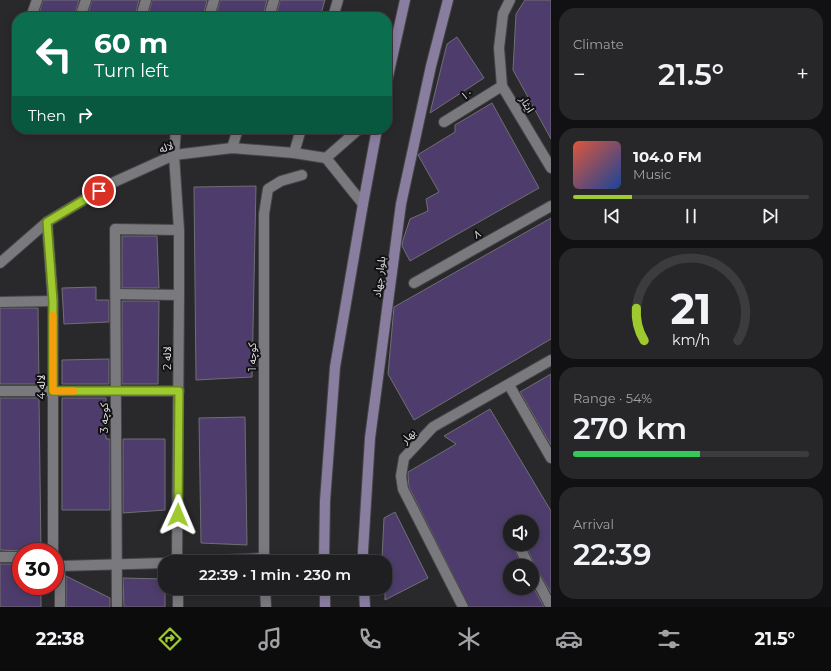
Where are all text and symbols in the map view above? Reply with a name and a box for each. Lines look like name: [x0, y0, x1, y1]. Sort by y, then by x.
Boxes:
text: 60 m: [94, 26, 168, 60]
icon: left: [28, 28, 80, 80]
text: Climate: [573, 36, 624, 52]
text: 21.5°: [658, 56, 724, 93]
text: Turn left: [94, 60, 169, 82]
text: −: [573, 61, 586, 88]
text: +: [796, 61, 809, 88]
street label: ۱۰: [458, 85, 476, 103]
street label: ایثار: [516, 92, 537, 115]
icon: right: [74, 104, 96, 126]
text: Then: [28, 106, 66, 125]
street label: لاله: [157, 138, 175, 156]
text: 104.0 FM: [633, 147, 702, 166]
text: Music: [633, 166, 671, 182]
pin: [82, 174, 116, 208]
icon: arrive: [88, 180, 110, 202]
icon: previous: [601, 205, 623, 227]
icon: pause: [680, 205, 702, 227]
icon: next: [759, 205, 781, 227]
street label: ۸: [471, 226, 484, 242]
street label: بلوار جهاد: [370, 256, 389, 298]
text: 21: [671, 284, 711, 334]
text: km/h: [672, 331, 710, 349]
street label: کوچه 1: [245, 342, 260, 371]
street label: لاله 2: [160, 346, 174, 370]
street label: لاله 4: [34, 375, 48, 399]
text: Range · 54%: [573, 390, 652, 406]
street label: کوچه 3: [97, 402, 112, 433]
text: 270 km: [573, 410, 687, 447]
street label: بهار: [397, 425, 419, 447]
position arrow: [157, 494, 199, 536]
map controls: [503, 515, 539, 595]
button: sound: [503, 515, 539, 551]
text: Arrival: [573, 516, 614, 532]
text: 22:39: [573, 536, 652, 573]
speed limit sign: 30: [12, 543, 64, 595]
button: search: [503, 559, 539, 595]
text: 22:39 · 1 min · 230 m: [199, 565, 351, 584]
icon: directions: [156, 625, 184, 653]
icon: music: [256, 625, 284, 653]
icon: phone: [356, 625, 384, 653]
icon: climate: [455, 625, 483, 653]
icon: car: [555, 625, 583, 653]
icon: filters: [655, 625, 683, 653]
text: 22:38: [36, 628, 84, 650]
text: 21.5°: [755, 628, 795, 650]

